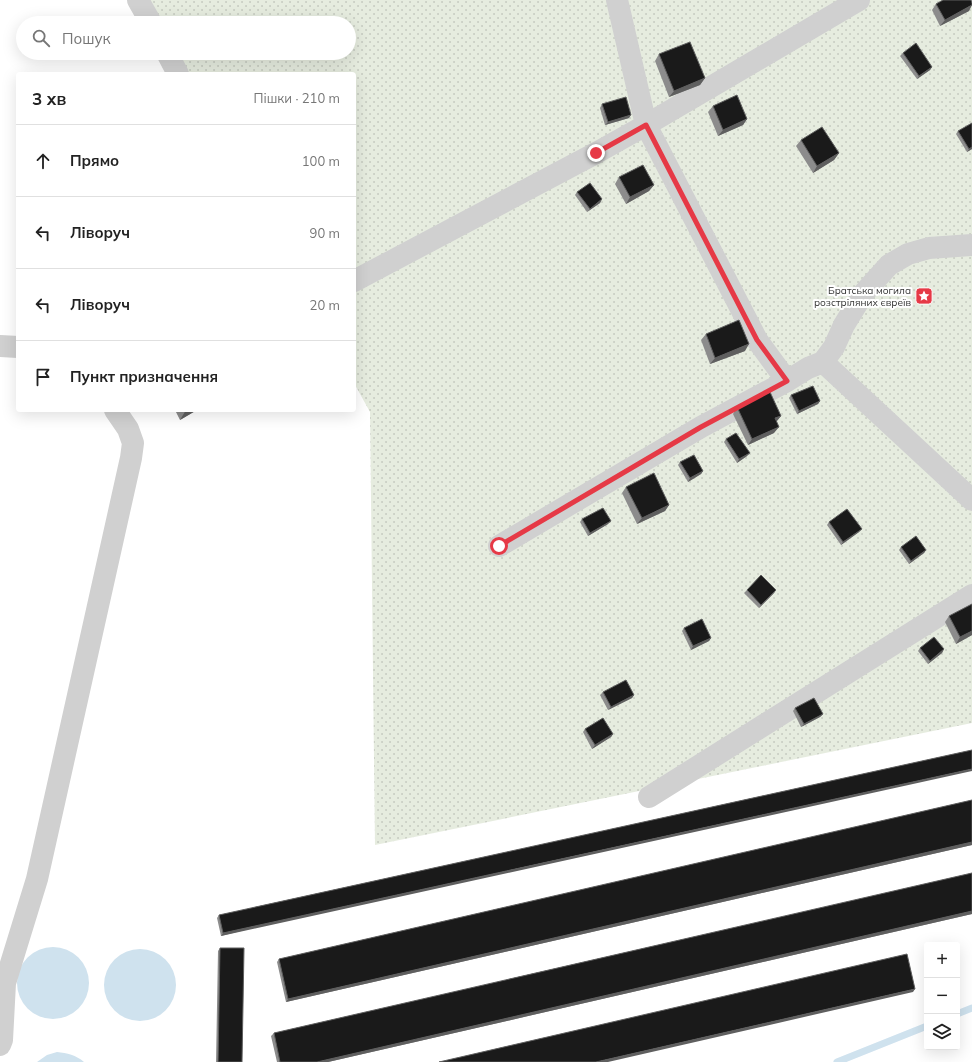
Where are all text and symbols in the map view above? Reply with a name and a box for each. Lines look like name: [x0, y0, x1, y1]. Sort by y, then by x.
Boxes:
search box: [16, 16, 356, 60]
icon: search: [30, 27, 52, 49]
text: Пошук: [62, 29, 111, 48]
text: 3 хв: [32, 88, 66, 109]
text: Пішки · 210 m: [253, 90, 340, 106]
route end: [587, 144, 605, 162]
icon: ahead: [32, 150, 54, 172]
text: Прямо: [70, 151, 119, 170]
text: 100 m: [302, 153, 340, 169]
icon: left: [32, 222, 54, 244]
text: Ліворуч: [70, 223, 130, 242]
text: 90 m: [310, 225, 340, 241]
place label: Братська могила розстріляних євреїв: [814, 284, 911, 309]
place icon: Братська могила розстріляних євреїв: [914, 286, 934, 306]
icon: left: [32, 294, 54, 316]
text: Ліворуч: [70, 295, 130, 314]
text: 20 m: [310, 297, 340, 313]
icon: arrive: [32, 366, 54, 388]
text: Пункт призначення: [70, 367, 218, 386]
route start: [490, 537, 508, 555]
map controls: [924, 942, 960, 1050]
button: +: [924, 942, 960, 978]
button: −: [924, 978, 960, 1014]
button: layers: [924, 1014, 960, 1050]

